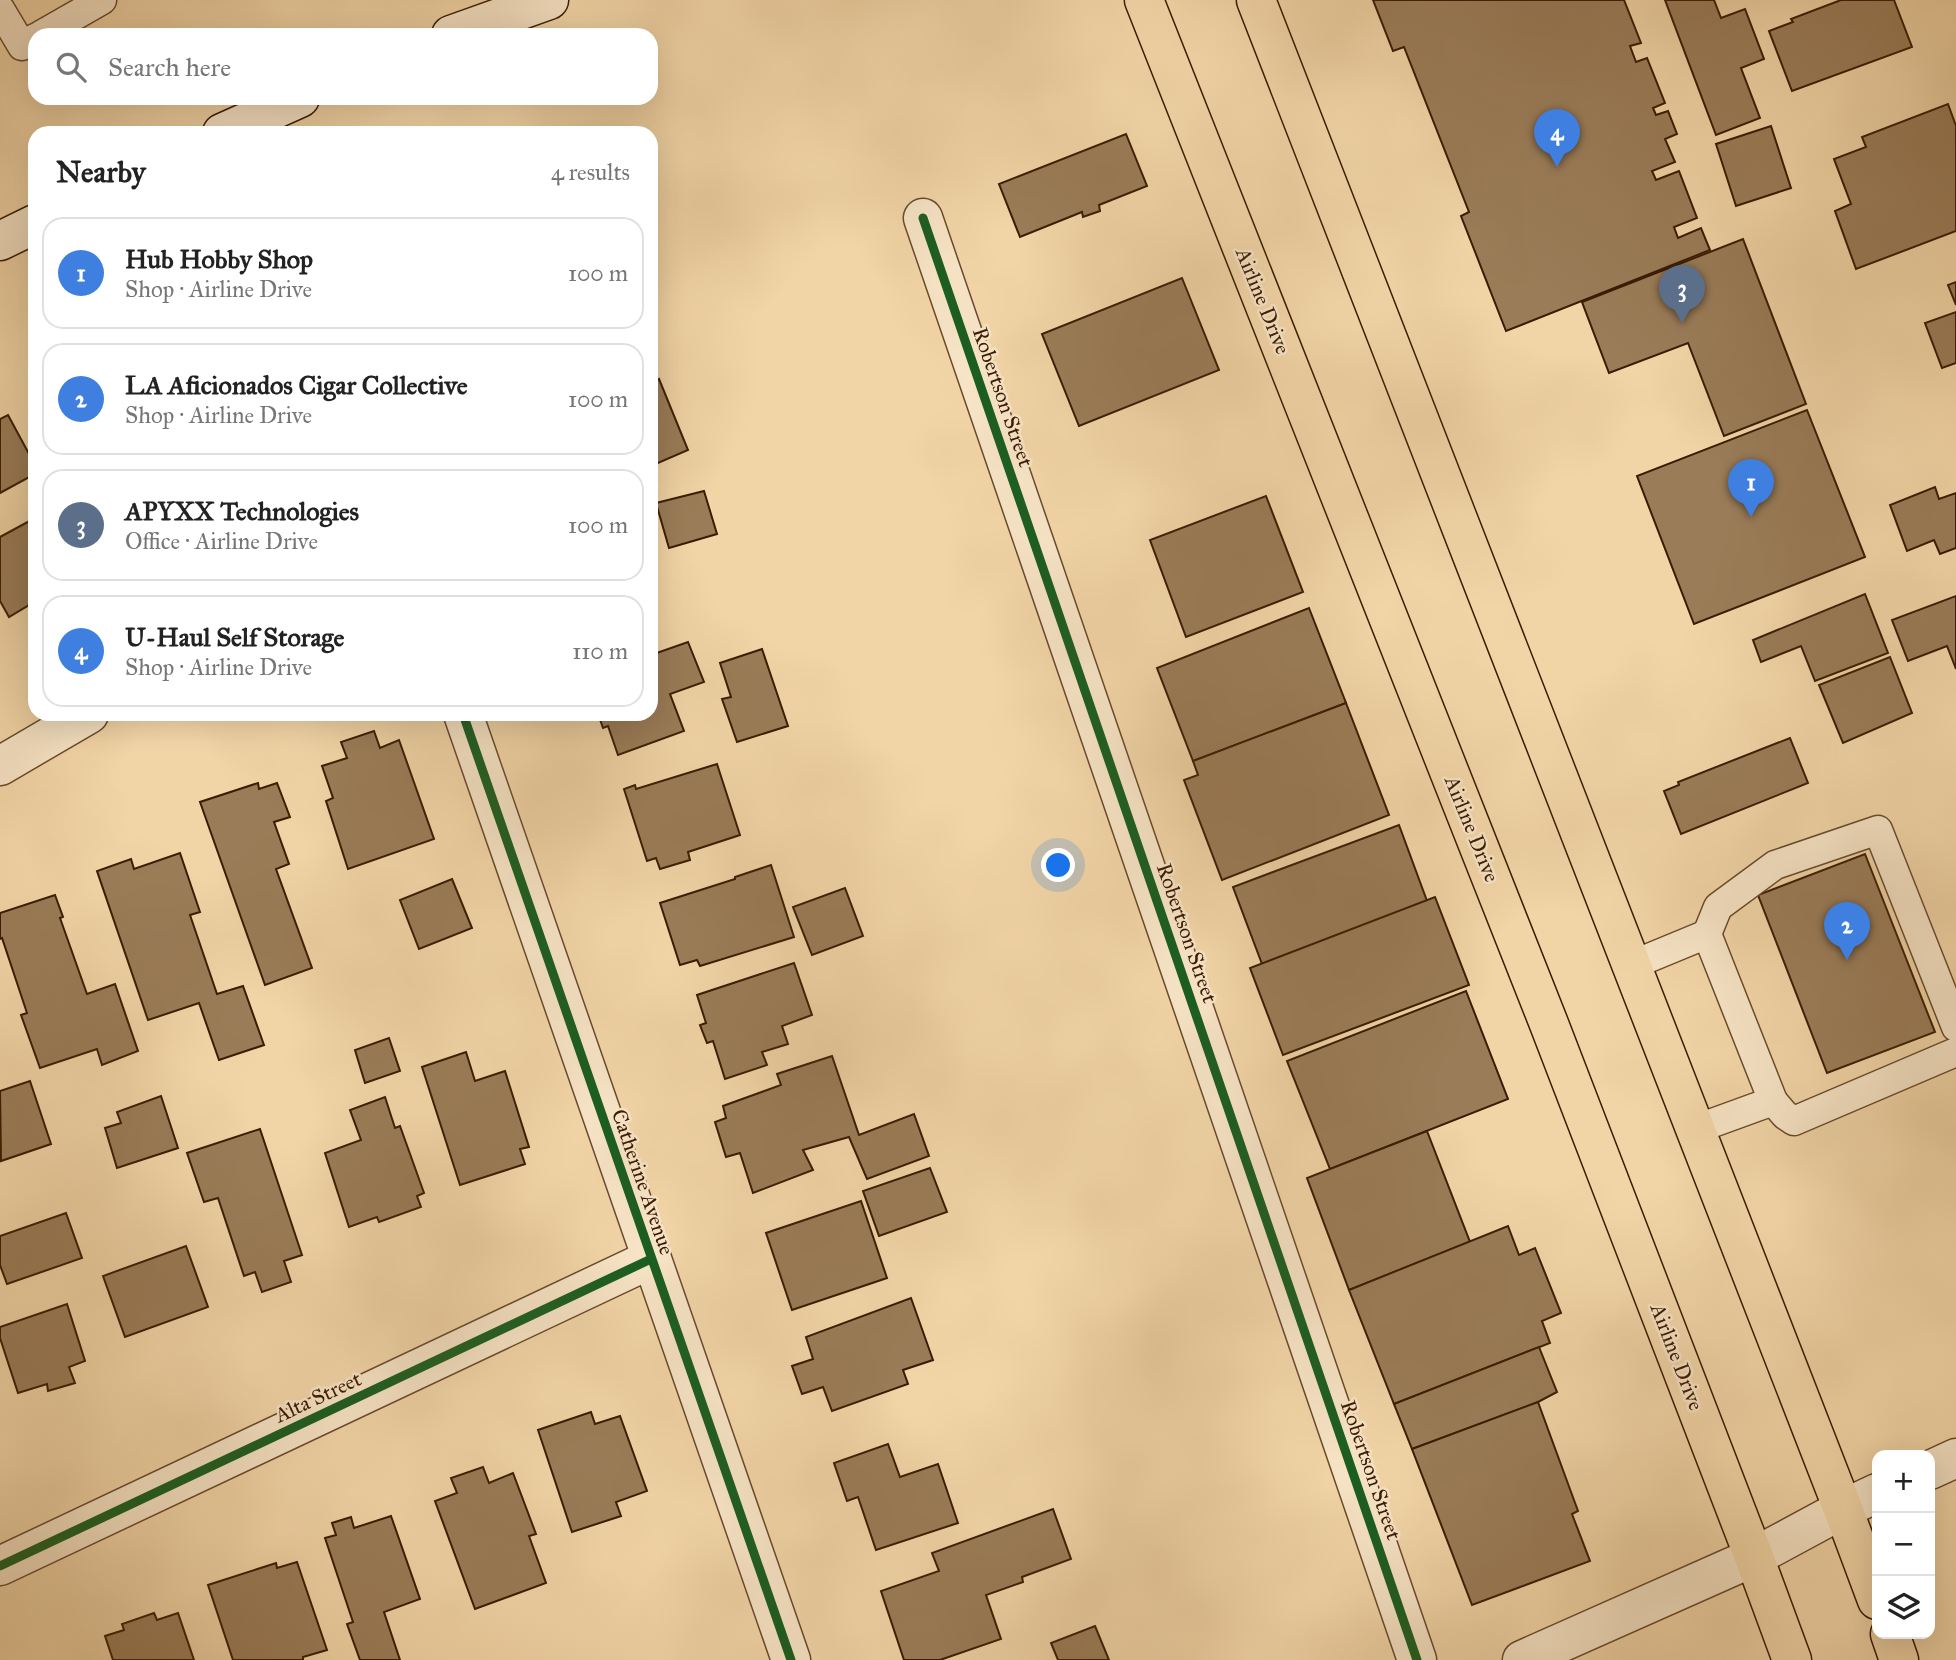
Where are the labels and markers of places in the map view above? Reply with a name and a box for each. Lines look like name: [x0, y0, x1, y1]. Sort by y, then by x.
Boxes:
pin: 4: [1534, 109, 1580, 167]
pin: 3: [1659, 265, 1705, 323]
pin: 1: [1728, 459, 1774, 517]
pin: 2: [1824, 902, 1870, 960]

